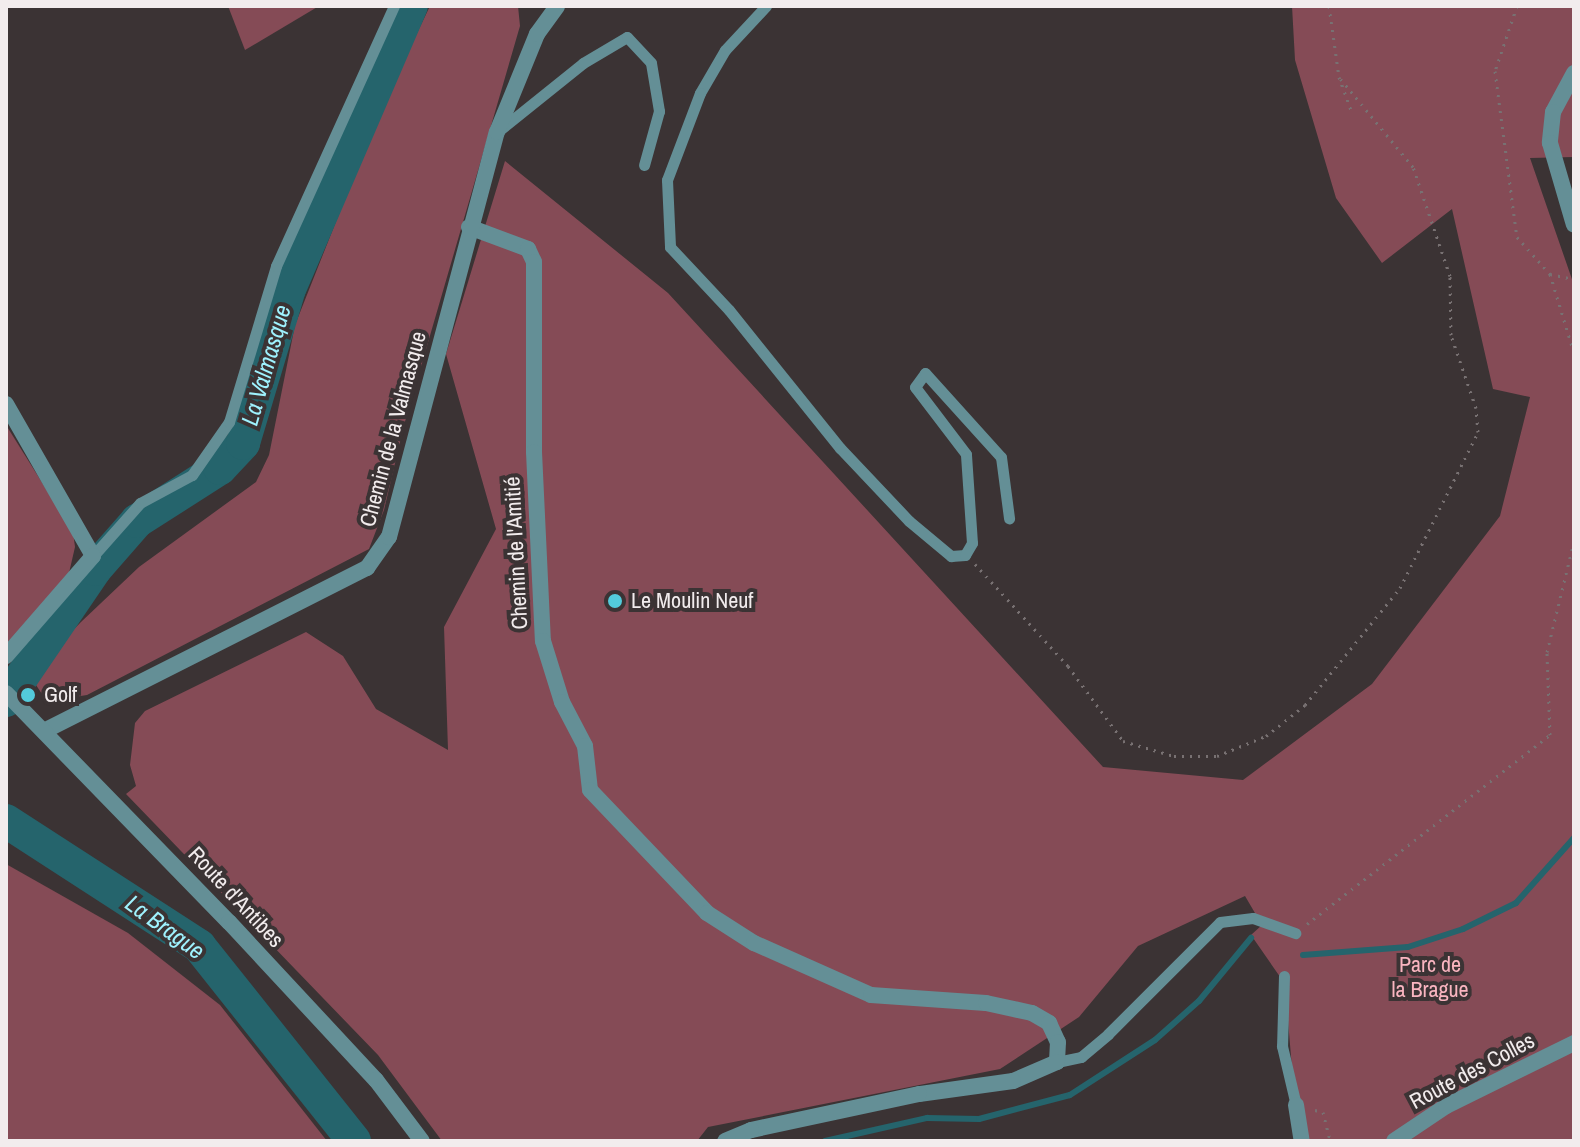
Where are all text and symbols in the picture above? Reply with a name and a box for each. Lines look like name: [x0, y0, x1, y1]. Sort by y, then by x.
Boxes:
water label: La Valmasque: [235, 301, 297, 429]
street label: Chemin de la Valmasque: [354, 328, 432, 530]
street label: Chemin de l'Amitié: [499, 476, 533, 630]
place label: Le Moulin Neuf: [631, 588, 753, 614]
marker: Le Moulin Neuf: [606, 592, 624, 610]
place label: Golf: [44, 682, 77, 708]
marker: Golf: [19, 686, 37, 704]
street label: Route d'Antibes: [183, 841, 289, 953]
water label: La Brague: [120, 889, 210, 965]
park label: Parc de la Brague: [1391, 951, 1469, 1002]
street label: Route des Colles: [1405, 1027, 1539, 1115]

